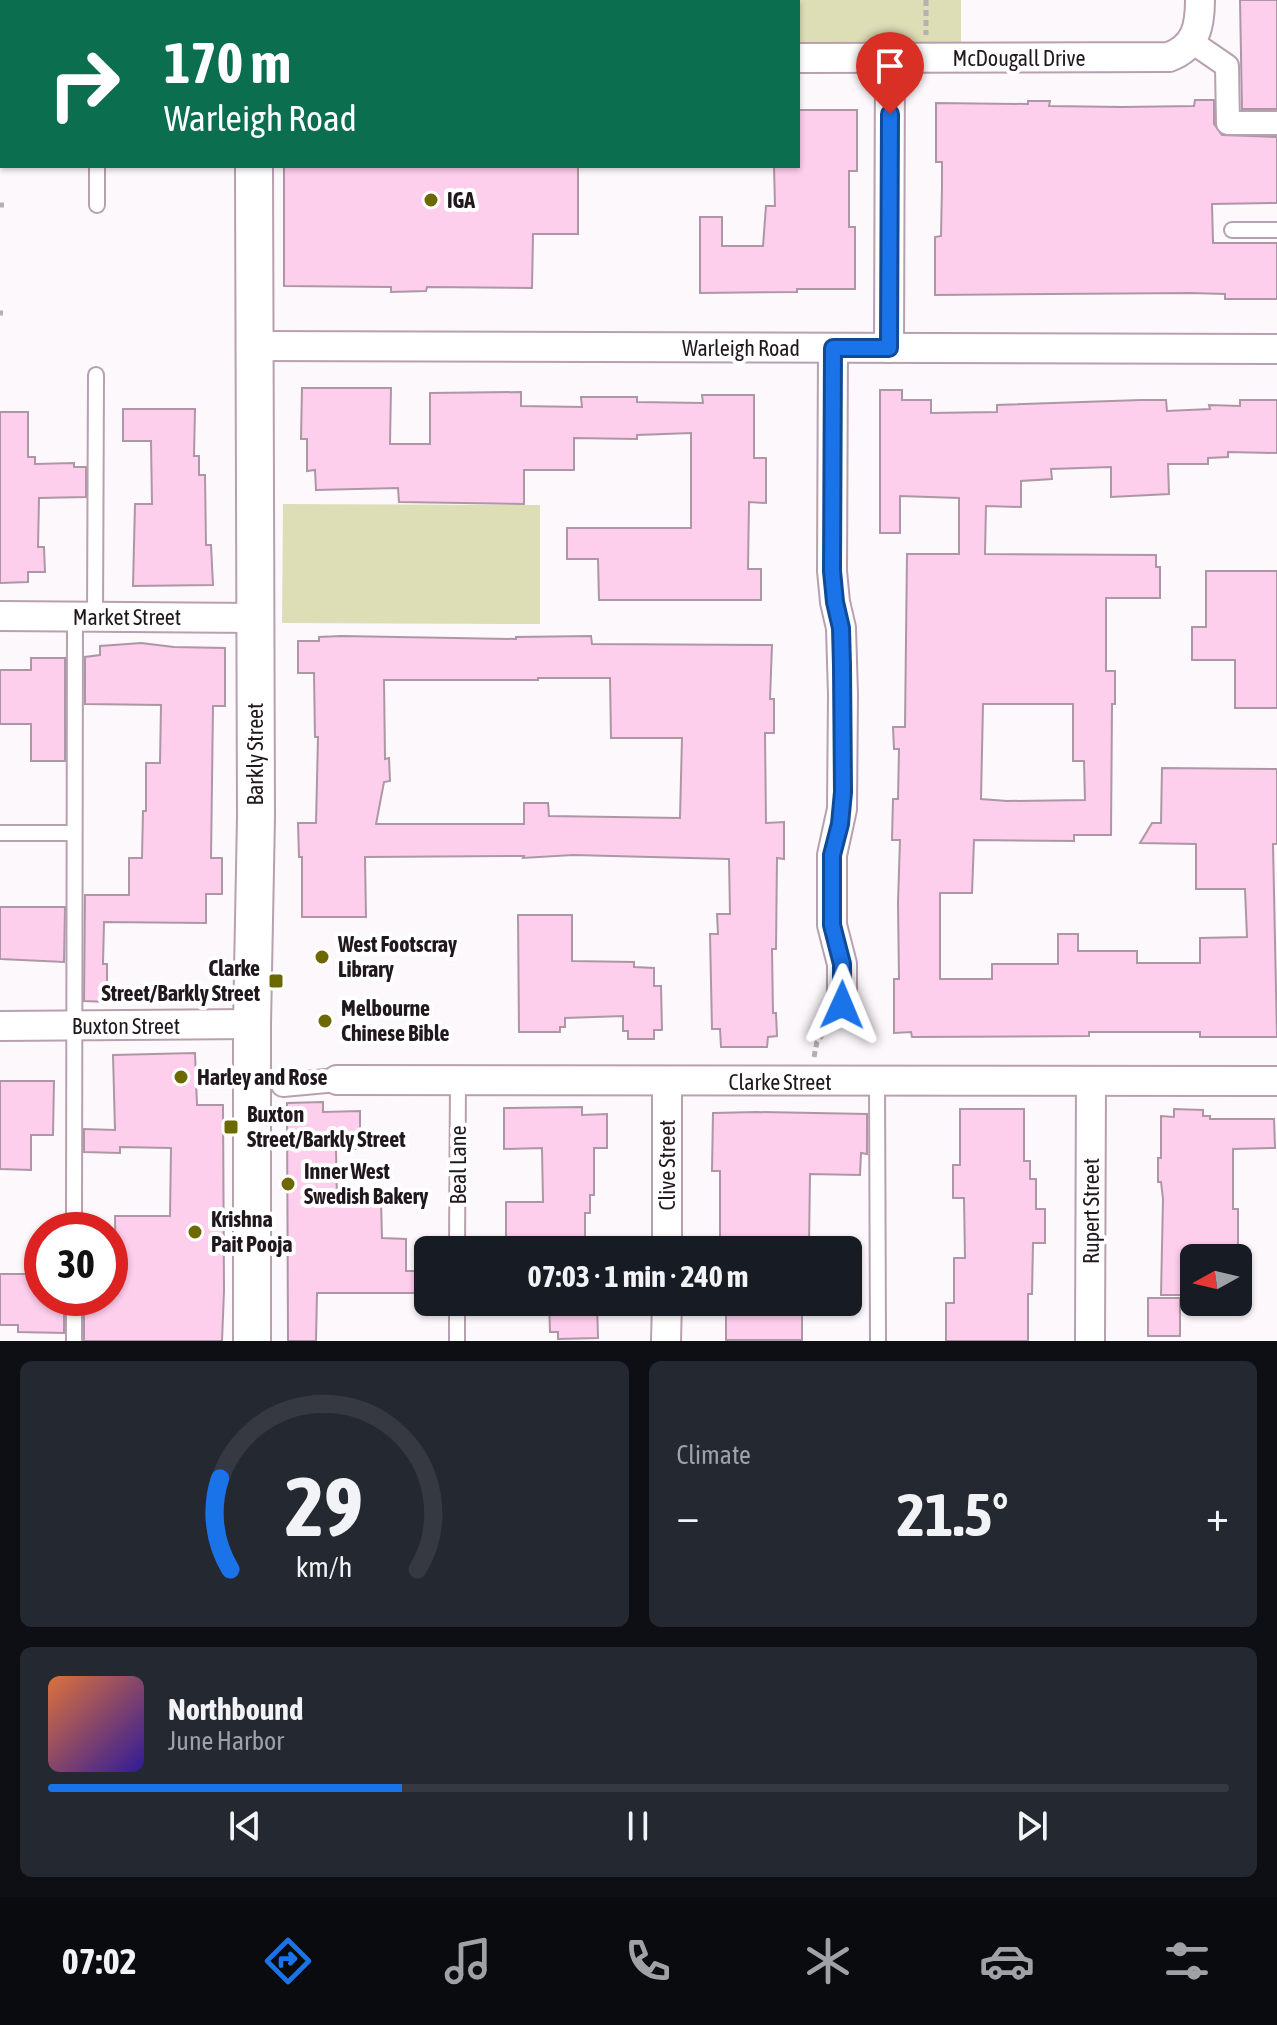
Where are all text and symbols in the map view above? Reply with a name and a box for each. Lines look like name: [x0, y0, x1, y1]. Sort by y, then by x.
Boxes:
text: 170 m: [164, 31, 291, 95]
icon: right: [32, 32, 136, 136]
pin: [856, 32, 924, 114]
icon: arrive: [868, 44, 912, 88]
street label: McDougall Drive: [953, 45, 1085, 71]
text: Warleigh Road: [164, 97, 357, 139]
place label: IGA: [447, 187, 475, 213]
marker: IGA: [422, 191, 440, 209]
street label: Warleigh Road: [682, 335, 800, 361]
street label: Market Street: [73, 604, 181, 630]
street label: Barkly Street: [242, 703, 268, 805]
place label: West Footscray Library: [337, 931, 457, 982]
marker: West Footscray Library: [313, 948, 331, 966]
place label: Clarke Street/Barkly Street: [102, 955, 261, 1006]
position arrow: [800, 963, 884, 1047]
marker: Clarke Street/Barkly Street: [267, 972, 285, 990]
place label: Melbourne Chinese Bible: [341, 995, 450, 1046]
marker: Melbourne Chinese Bible: [316, 1012, 334, 1030]
street label: Buxton Street: [72, 1013, 180, 1039]
place label: Harley and Rose: [197, 1064, 327, 1090]
marker: Harley and Rose: [172, 1068, 190, 1086]
street label: Clarke Street: [729, 1069, 831, 1095]
place label: Buxton Street/Barkly Street: [247, 1101, 406, 1152]
marker: Buxton Street/Barkly Street: [222, 1118, 240, 1136]
street label: Clive Street: [654, 1120, 680, 1210]
street label: Beal Lane: [445, 1126, 471, 1204]
place label: Inner West Swedish Bakery: [304, 1158, 428, 1209]
street label: Rupert Street: [1078, 1158, 1104, 1264]
marker: Inner West Swedish Bakery: [279, 1175, 297, 1193]
place label: Krishna Pait Pooja: [211, 1206, 293, 1257]
speed limit sign: 30: [24, 1212, 128, 1316]
marker: Krishna Pait Pooja: [186, 1223, 204, 1241]
north arrow: [1180, 1244, 1252, 1316]
map controls: [1180, 1244, 1252, 1316]
text: 07:03 · 1 min · 240 m: [528, 1259, 748, 1293]
text: Climate: [677, 1440, 751, 1470]
text: 29: [285, 1458, 363, 1554]
text: 21.5°: [897, 1480, 1009, 1549]
text: −: [677, 1490, 699, 1540]
text: +: [1206, 1490, 1229, 1540]
text: km/h: [296, 1550, 353, 1583]
text: Northbound: [168, 1692, 303, 1726]
text: June Harbor: [168, 1726, 284, 1756]
icon: previous: [223, 1804, 267, 1848]
icon: pause: [616, 1804, 660, 1848]
icon: next: [1010, 1804, 1054, 1848]
icon: directions: [260, 1933, 316, 1989]
icon: music: [440, 1933, 496, 1989]
icon: phone: [620, 1933, 676, 1989]
icon: climate: [800, 1933, 856, 1989]
icon: car: [979, 1933, 1035, 1989]
icon: filters: [1159, 1933, 1215, 1989]
text: 07:02: [62, 1940, 137, 1982]

